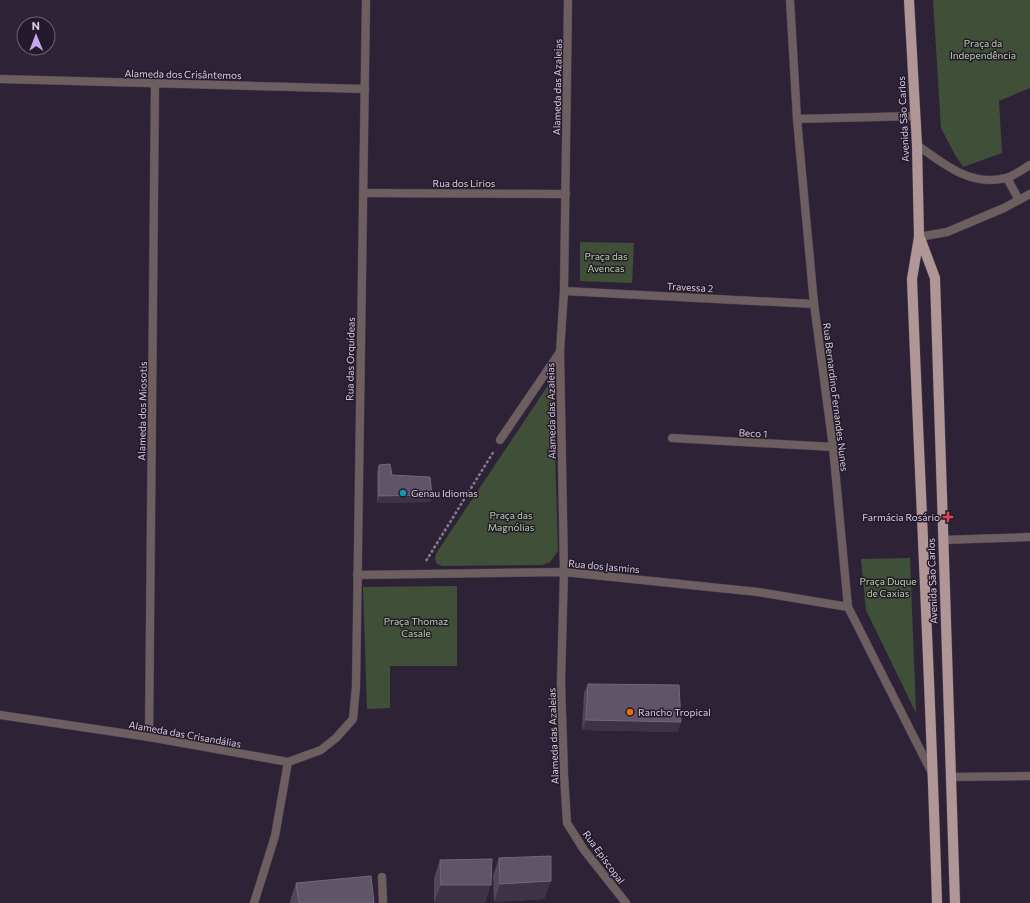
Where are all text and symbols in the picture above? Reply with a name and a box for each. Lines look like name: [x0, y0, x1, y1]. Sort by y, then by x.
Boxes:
north arrow: [16, 16, 56, 56]
text: N: [32, 19, 40, 32]
park label: Praça da Independência: [950, 37, 1016, 61]
street label: Alameda das Azaleias: [550, 38, 564, 135]
street label: Alameda dos Crisântemos: [124, 67, 242, 81]
street label: Avenida São Carlos: [895, 75, 911, 162]
street label: Rua dos Lirios: [433, 177, 496, 189]
park label: Praça das Avencas: [584, 250, 628, 274]
street label: Travessa 2: [666, 280, 714, 294]
street label: Rua das Orquídeas: [343, 317, 357, 401]
street label: Rua Bernardino Fernandes Nunes: [821, 322, 851, 472]
street label: Alameda dos Miosotis: [135, 361, 149, 461]
street label: Alameda das Azaleias: [544, 362, 558, 459]
street label: Beco 1: [738, 426, 768, 440]
place label: Genau Idiomas: [411, 487, 478, 499]
marker: Genau Idiomas: [398, 488, 408, 498]
park label: Praça das Magnólias: [488, 509, 535, 533]
place label: Farmácia Rosário: [862, 511, 940, 523]
marker: Farmácia Rosário: [943, 512, 953, 522]
street label: Avenida São Carlos: [924, 537, 939, 624]
street label: Rua dos Jasmins: [568, 557, 641, 575]
park label: Praça Duque de Caxias: [859, 575, 917, 599]
park label: Praça Thomaz Casale: [384, 615, 448, 639]
street label: Alameda das Azaleias: [545, 687, 561, 784]
place label: Rancho Tropical: [638, 706, 711, 718]
marker: Rancho Tropical: [625, 707, 635, 717]
street label: Alameda das Crisandálias: [128, 718, 243, 750]
street label: Rua Episcopal: [581, 828, 627, 886]

